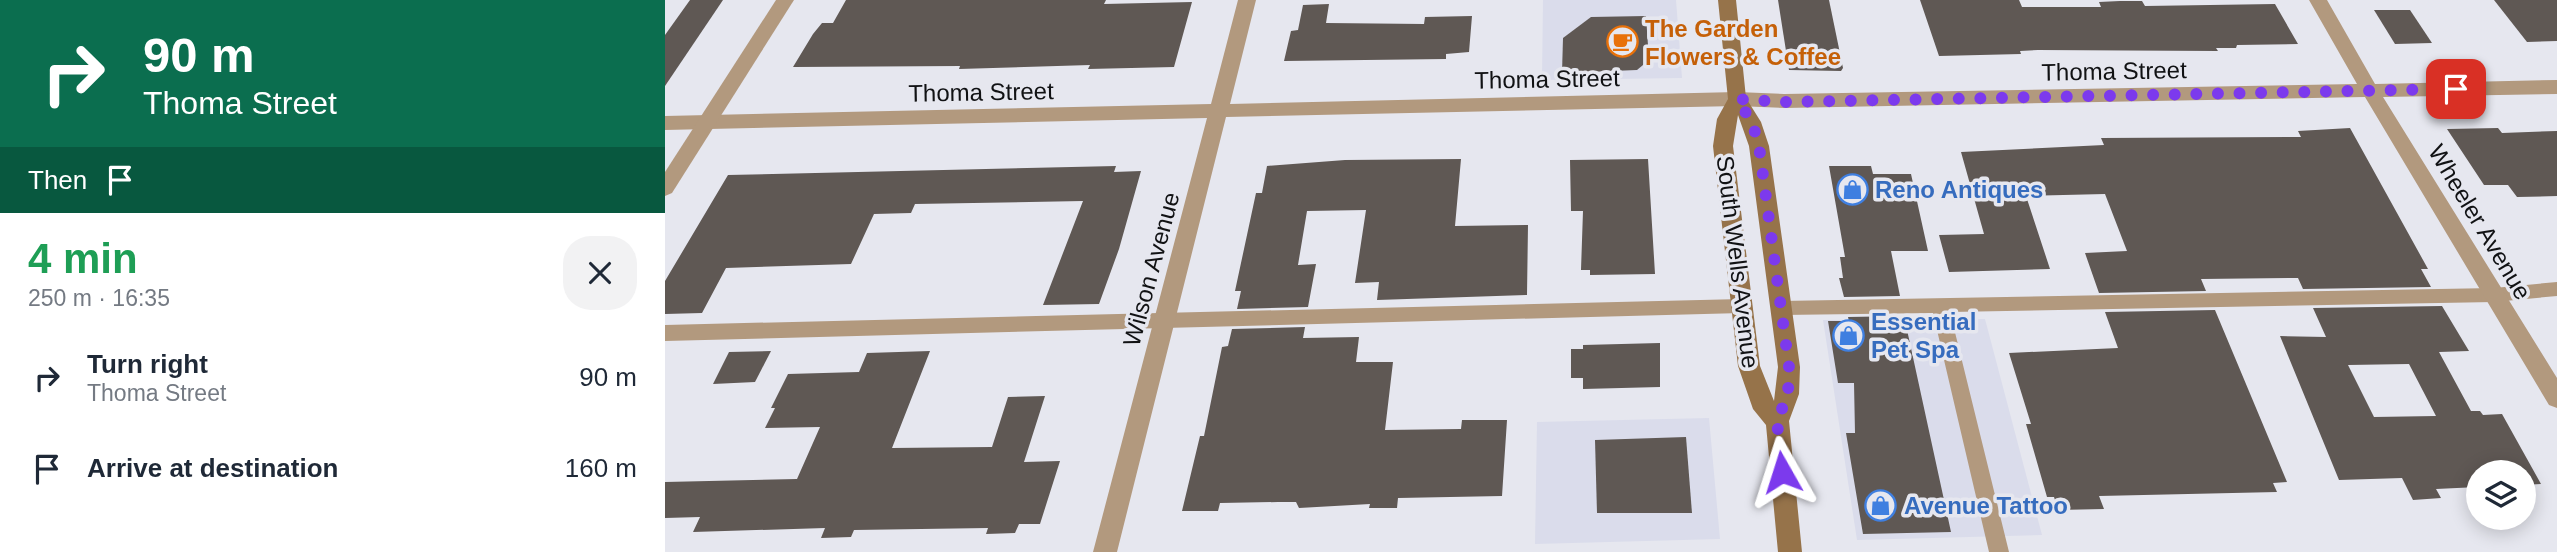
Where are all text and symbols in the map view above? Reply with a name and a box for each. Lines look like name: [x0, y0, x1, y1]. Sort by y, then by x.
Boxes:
place label: The Garden Flowers & Coffee: [1645, 15, 1841, 70]
cafe icon: The Garden Flowers & Coffee: [1605, 25, 1639, 59]
icon: right: [28, 28, 119, 119]
text: 90 m: [143, 28, 255, 82]
street label: Thoma Street: [2041, 56, 2187, 86]
pin: [2426, 59, 2486, 119]
street label: Thoma Street: [1474, 64, 1620, 94]
icon: arrive: [2437, 70, 2475, 108]
street label: Thoma Street: [908, 77, 1054, 107]
text: Thoma Street: [143, 85, 337, 121]
street label: Wheeler Avenue: [2423, 140, 2537, 304]
street label: South Wells Avenue: [1712, 154, 1764, 370]
icon: arrive: [101, 161, 139, 199]
text: Then: [28, 165, 87, 195]
shop icon: Reno Antiques: [1835, 172, 1869, 206]
place label: Reno Antiques: [1875, 176, 2043, 203]
street label: Wilson Avenue: [1117, 189, 1185, 349]
text: 4 min: [28, 235, 138, 282]
button: close: [563, 236, 637, 310]
text: 250 m · 16:35: [28, 285, 170, 311]
place label: Essential Pet Spa: [1871, 308, 1976, 363]
shop icon: Essential Pet Spa: [1831, 318, 1865, 352]
text: Turn right: [87, 349, 208, 379]
icon: right: [28, 359, 66, 397]
text: 90 m: [579, 362, 637, 392]
text: Thoma Street: [87, 380, 226, 406]
position arrow: [1745, 435, 1819, 509]
icon: arrive: [28, 450, 66, 488]
text: Arrive at destination: [87, 453, 338, 483]
text: 160 m: [565, 453, 637, 483]
map controls: [2466, 460, 2536, 530]
button: layers: [2466, 460, 2536, 530]
shop icon: Avenue Tattoo: [1864, 488, 1898, 522]
place label: Avenue Tattoo: [1904, 492, 2068, 519]

